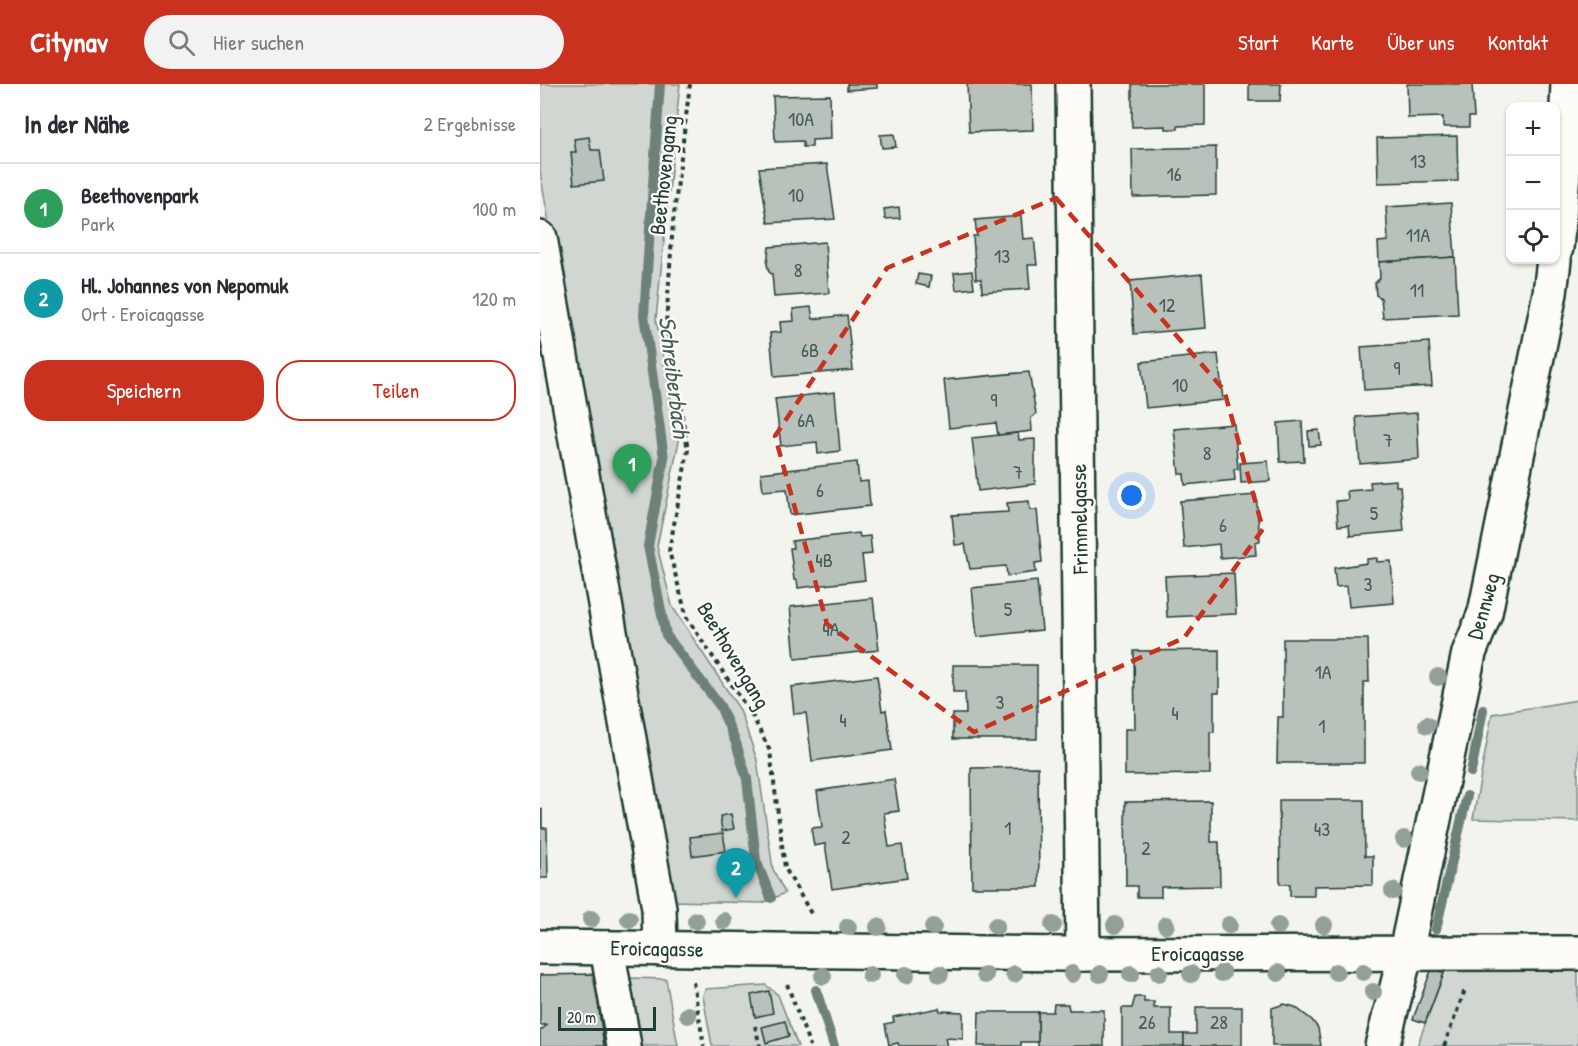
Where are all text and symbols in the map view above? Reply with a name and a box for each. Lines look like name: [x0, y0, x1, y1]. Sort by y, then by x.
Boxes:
search box: [144, 15, 564, 69]
text: Citynav: [30, 23, 108, 61]
icon: search: [165, 26, 198, 59]
text: Hier suchen: [213, 27, 304, 57]
text: Start: [1238, 28, 1278, 57]
text: Karte: [1311, 28, 1354, 57]
text: Über uns: [1387, 28, 1455, 57]
text: Kontakt: [1488, 28, 1548, 57]
map controls: [1506, 102, 1560, 264]
button: +: [1506, 102, 1560, 156]
house number: 10A: [788, 105, 814, 132]
text: In der Nähe: [24, 106, 130, 141]
text: 2 Ergebnisse: [424, 110, 516, 137]
street label: Beethovengang: [642, 114, 684, 236]
house number: 13: [1410, 147, 1426, 174]
button: −: [1506, 156, 1560, 210]
house number: 16: [1166, 160, 1182, 187]
text: Beethovenpark: [81, 180, 198, 210]
house number: 10: [788, 181, 804, 208]
text: 1: [40, 195, 47, 222]
text: 100 m: [473, 195, 516, 222]
text: Park: [81, 210, 114, 237]
button: locate: [1506, 210, 1560, 264]
house number: 11A: [1406, 221, 1430, 248]
house number: 13: [994, 242, 1010, 269]
house number: 8: [794, 256, 802, 283]
text: Hl. Johannes von Nepomuk: [81, 270, 288, 300]
house number: 11: [1410, 276, 1424, 303]
text: 2: [39, 285, 48, 312]
text: 120 m: [472, 285, 516, 312]
house number: 12: [1159, 291, 1176, 318]
text: Ort · Eroicagasse: [81, 300, 205, 327]
water label: Schreiberbach: [652, 315, 699, 441]
house number: 6B: [801, 336, 819, 363]
house number: 9: [1393, 354, 1401, 381]
button: Speichern: [24, 360, 264, 421]
button: Teilen: [276, 360, 516, 421]
house number: 10: [1172, 371, 1188, 398]
house number: 9: [990, 386, 998, 413]
house number: 6A: [797, 406, 815, 433]
house number: 7: [1383, 426, 1393, 453]
house number: 8: [1203, 439, 1211, 466]
pin: 1: [612, 444, 652, 494]
house number: 7: [1013, 458, 1023, 485]
street label: Frimmelgasse: [1063, 463, 1095, 575]
house number: 6: [816, 476, 824, 503]
your location: [1117, 481, 1146, 510]
house number: 5: [1370, 499, 1379, 526]
house number: 6: [1219, 511, 1227, 538]
house number: 4B: [815, 546, 833, 573]
street label: Dennweg: [1459, 569, 1507, 643]
house number: 3: [1364, 570, 1373, 597]
house number: 5: [1004, 595, 1013, 622]
street label: Beethovengang: [690, 596, 778, 714]
house number: 4A: [822, 615, 840, 642]
house number: 1A: [1314, 658, 1332, 685]
house number: 3: [996, 688, 1005, 715]
house number: 4: [1171, 699, 1179, 726]
house number: 4: [839, 706, 847, 733]
house number: 1: [1318, 712, 1326, 739]
house number: 1: [1004, 814, 1012, 841]
house number: 43: [1314, 815, 1330, 842]
house number: 2: [841, 823, 851, 850]
house number: 2: [1141, 834, 1151, 861]
pin: 2: [716, 848, 756, 898]
street label: Eroicagasse: [610, 932, 704, 964]
street label: Eroicagasse: [1151, 938, 1245, 968]
scale bar: [558, 1004, 656, 1032]
text: 20 m: [567, 1006, 596, 1028]
house number: 26: [1138, 1008, 1156, 1035]
house number: 28: [1210, 1008, 1228, 1035]

